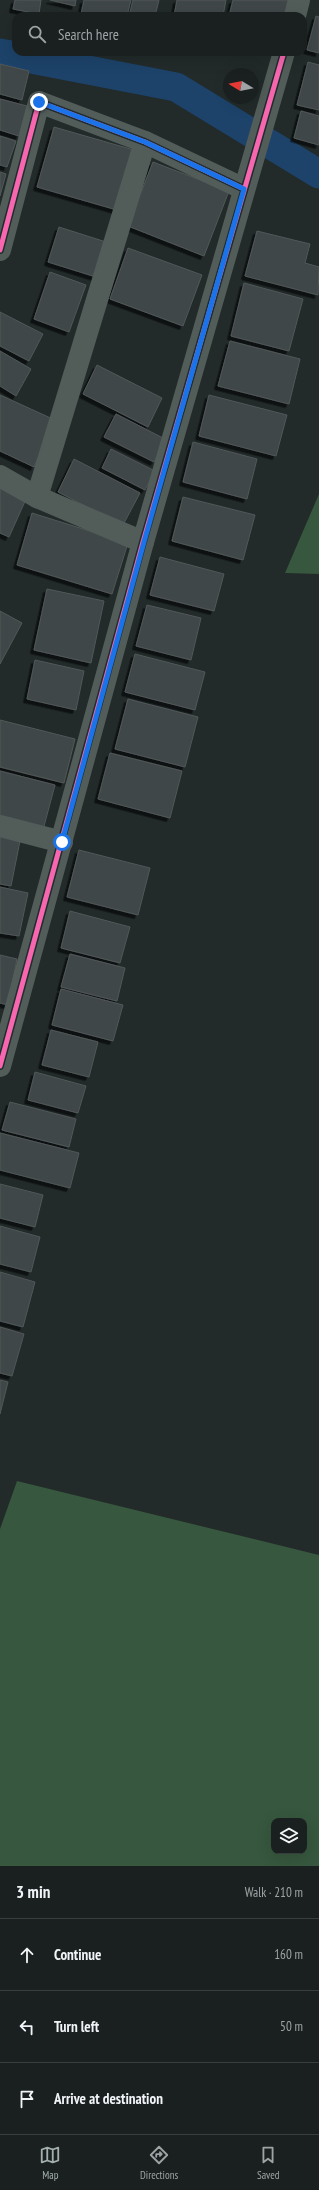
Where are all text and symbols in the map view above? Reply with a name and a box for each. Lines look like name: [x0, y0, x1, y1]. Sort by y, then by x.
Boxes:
search box: [12, 12, 307, 56]
icon: search: [26, 23, 48, 45]
text: Search here: [58, 25, 119, 44]
north arrow: [223, 68, 259, 104]
route end: [30, 93, 48, 111]
route start: [53, 833, 71, 851]
map controls: [271, 1818, 307, 1854]
button: layers: [271, 1818, 307, 1854]
text: 3 min: [16, 1881, 50, 1903]
text: Walk · 210 m: [245, 1884, 303, 1901]
icon: ahead: [16, 1944, 38, 1966]
text: Continue: [54, 1945, 101, 1964]
text: 160 m: [274, 1946, 303, 1963]
icon: left: [16, 2016, 38, 2038]
text: Turn left: [54, 2017, 99, 2036]
text: 50 m: [280, 2018, 303, 2035]
icon: arrive: [16, 2088, 38, 2110]
text: Arrive at destination: [54, 2089, 163, 2108]
tab: Map: [39, 2144, 61, 2182]
tab: Directions: [140, 2144, 178, 2182]
tab: Saved: [257, 2144, 280, 2182]

